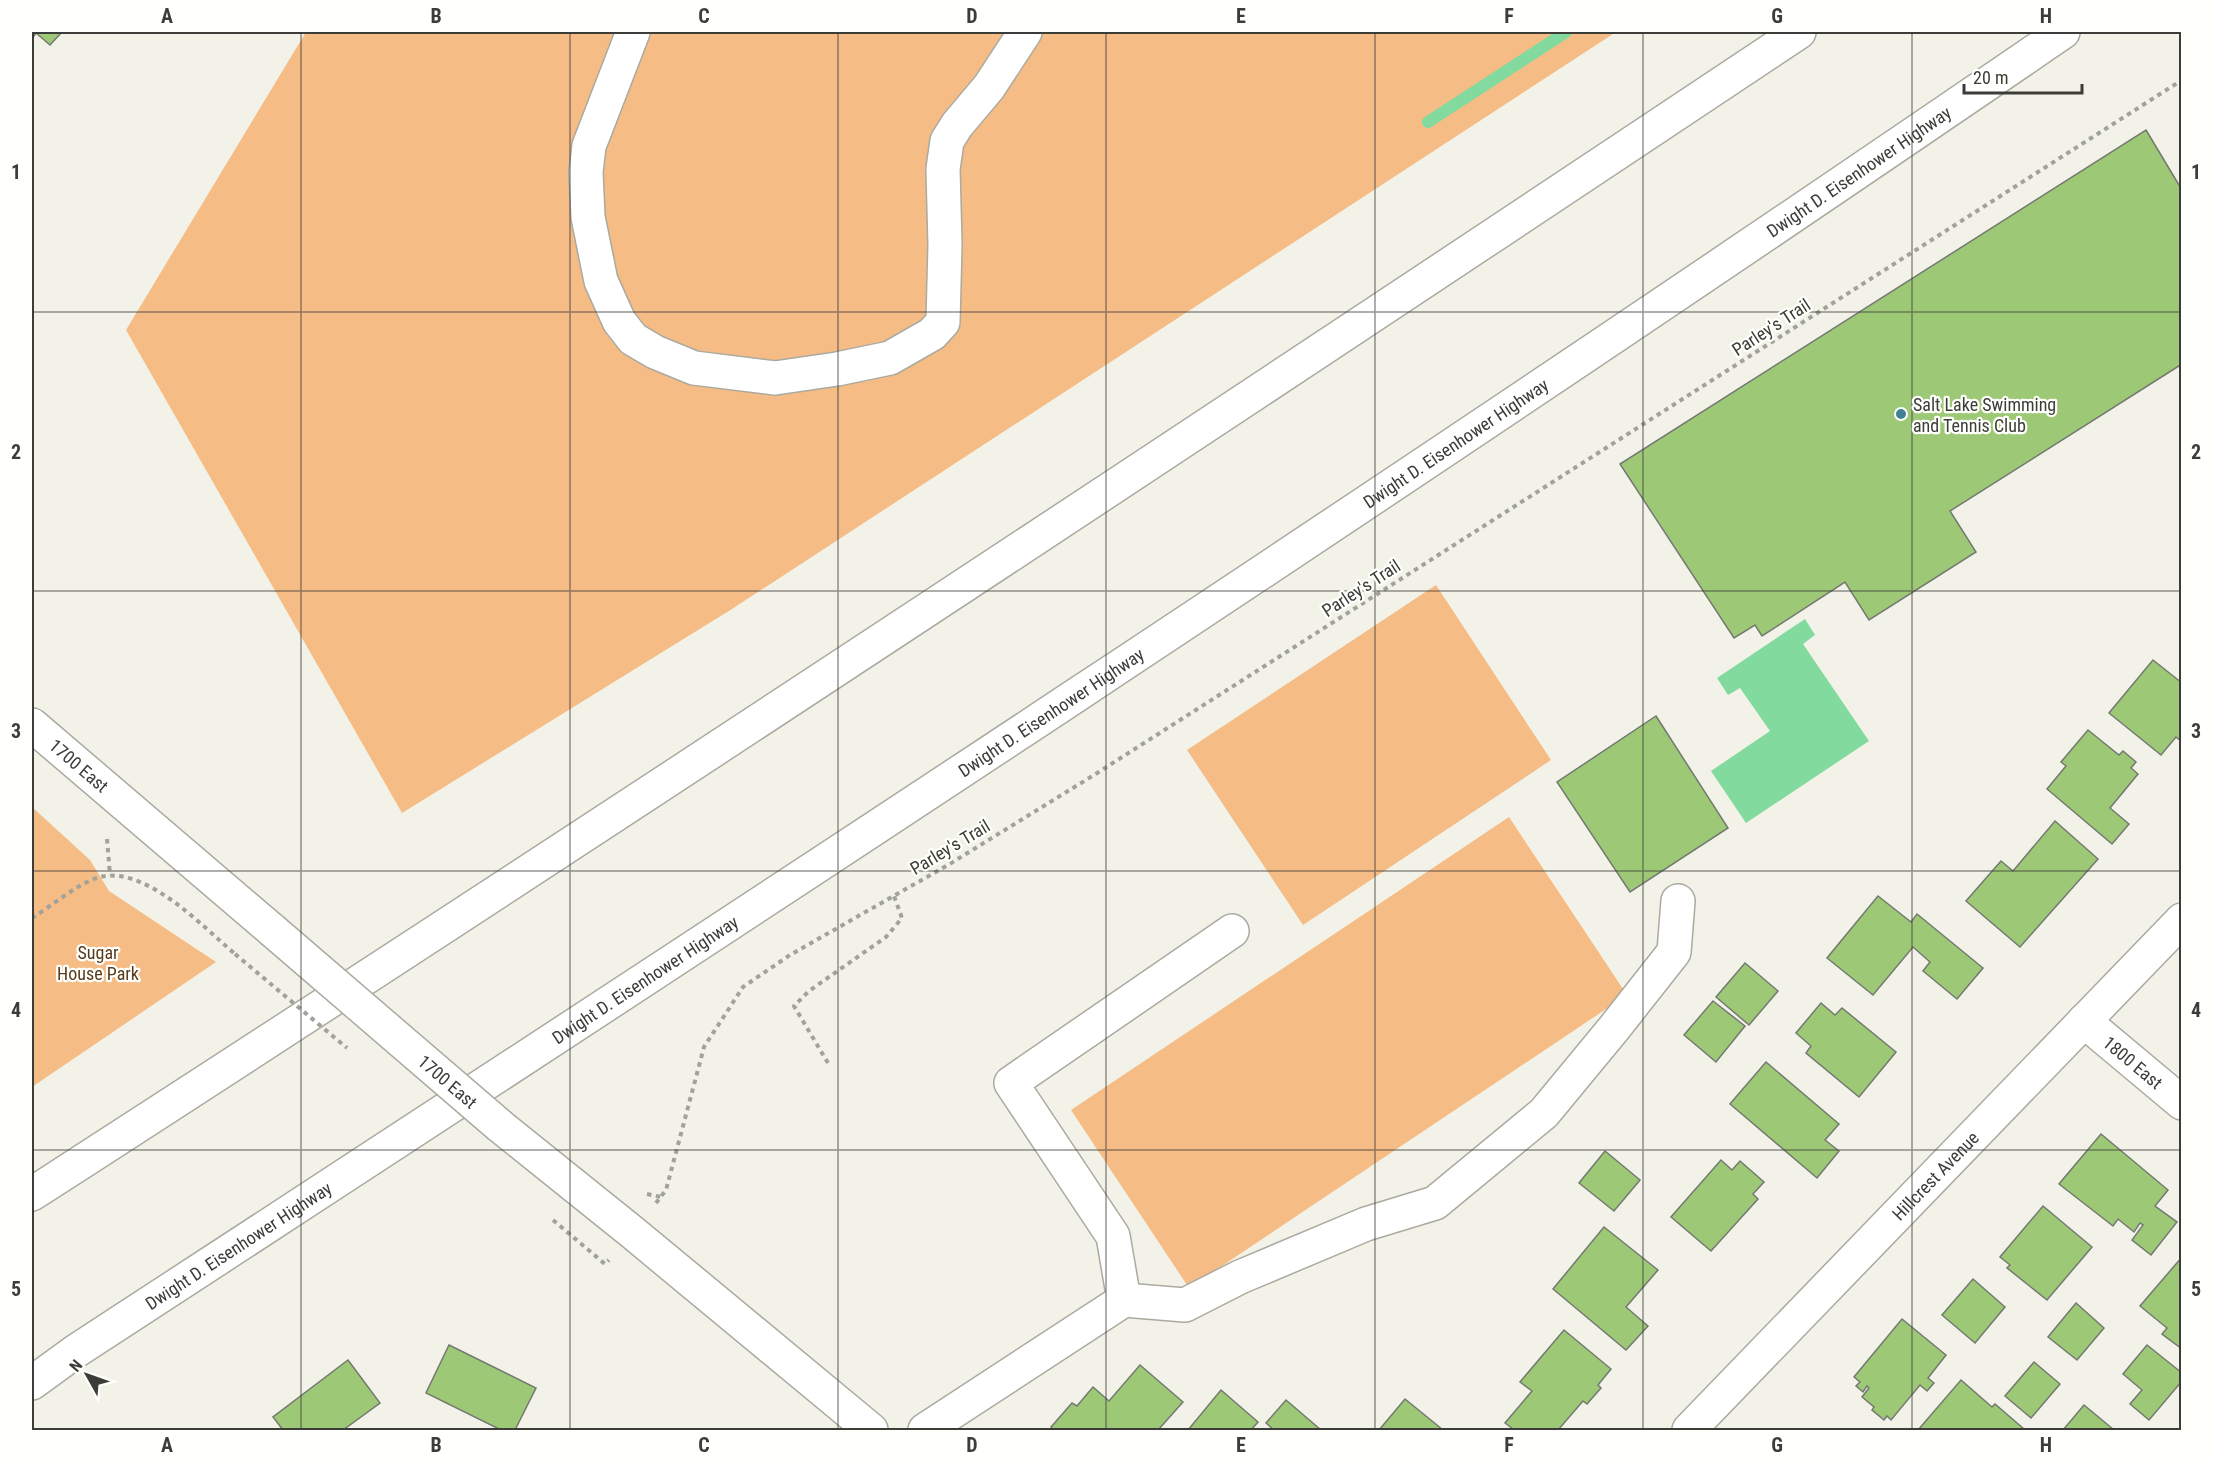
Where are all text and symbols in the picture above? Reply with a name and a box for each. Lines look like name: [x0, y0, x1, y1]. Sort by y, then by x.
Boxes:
text: A: [161, 4, 173, 28]
text: B: [430, 4, 442, 28]
text: C: [698, 4, 710, 28]
text: D: [966, 4, 978, 28]
text: E: [1236, 4, 1246, 28]
text: F: [1504, 4, 1514, 28]
text: G: [1771, 4, 1783, 28]
text: H: [2040, 4, 2052, 28]
scale bar: [1964, 57, 2082, 95]
text: 20 m: [1973, 67, 2008, 88]
street label: Dwight D. Eisenhower Highway: [1762, 101, 1955, 241]
text: 1: [11, 160, 21, 184]
text: 1: [2191, 160, 2201, 184]
street label: Parley's Trail: [1728, 294, 1814, 360]
street label: Dwight D. Eisenhower Highway: [1359, 373, 1552, 512]
place label: Salt Lake Swimming and Tennis Club: [1913, 394, 2056, 436]
marker: Salt Lake Swimming and Tennis Club: [1894, 407, 1908, 421]
text: 2: [11, 440, 21, 464]
text: 2: [2191, 440, 2201, 464]
street label: Parley's Trail: [1318, 555, 1404, 621]
street label: Dwight D. Eisenhower Highway: [954, 643, 1148, 781]
text: 3: [11, 719, 21, 743]
text: 3: [2191, 719, 2201, 743]
street label: 1700 East: [45, 734, 113, 796]
street label: Parley's Trail: [906, 815, 994, 879]
street label: Dwight D. Eisenhower Highway: [548, 910, 742, 1048]
park label: Sugar House Park: [57, 942, 139, 984]
text: 4: [11, 998, 21, 1022]
text: 4: [2191, 998, 2201, 1022]
street label: 1800 East: [2099, 1031, 2167, 1093]
street label: 1700 East: [414, 1050, 482, 1112]
street label: Hillcrest Avenue: [1887, 1127, 1983, 1224]
street label: Dwight D. Eisenhower Highway: [141, 1177, 336, 1314]
text: 5: [11, 1277, 21, 1301]
text: 5: [2191, 1277, 2201, 1301]
north arrow: [57, 1345, 117, 1405]
text: N: [65, 1356, 86, 1376]
text: A: [161, 1433, 173, 1457]
text: B: [430, 1433, 442, 1457]
text: C: [698, 1433, 710, 1457]
text: D: [966, 1433, 978, 1457]
text: E: [1236, 1433, 1246, 1457]
text: F: [1504, 1433, 1514, 1457]
text: G: [1771, 1433, 1783, 1457]
text: H: [2040, 1433, 2052, 1457]

